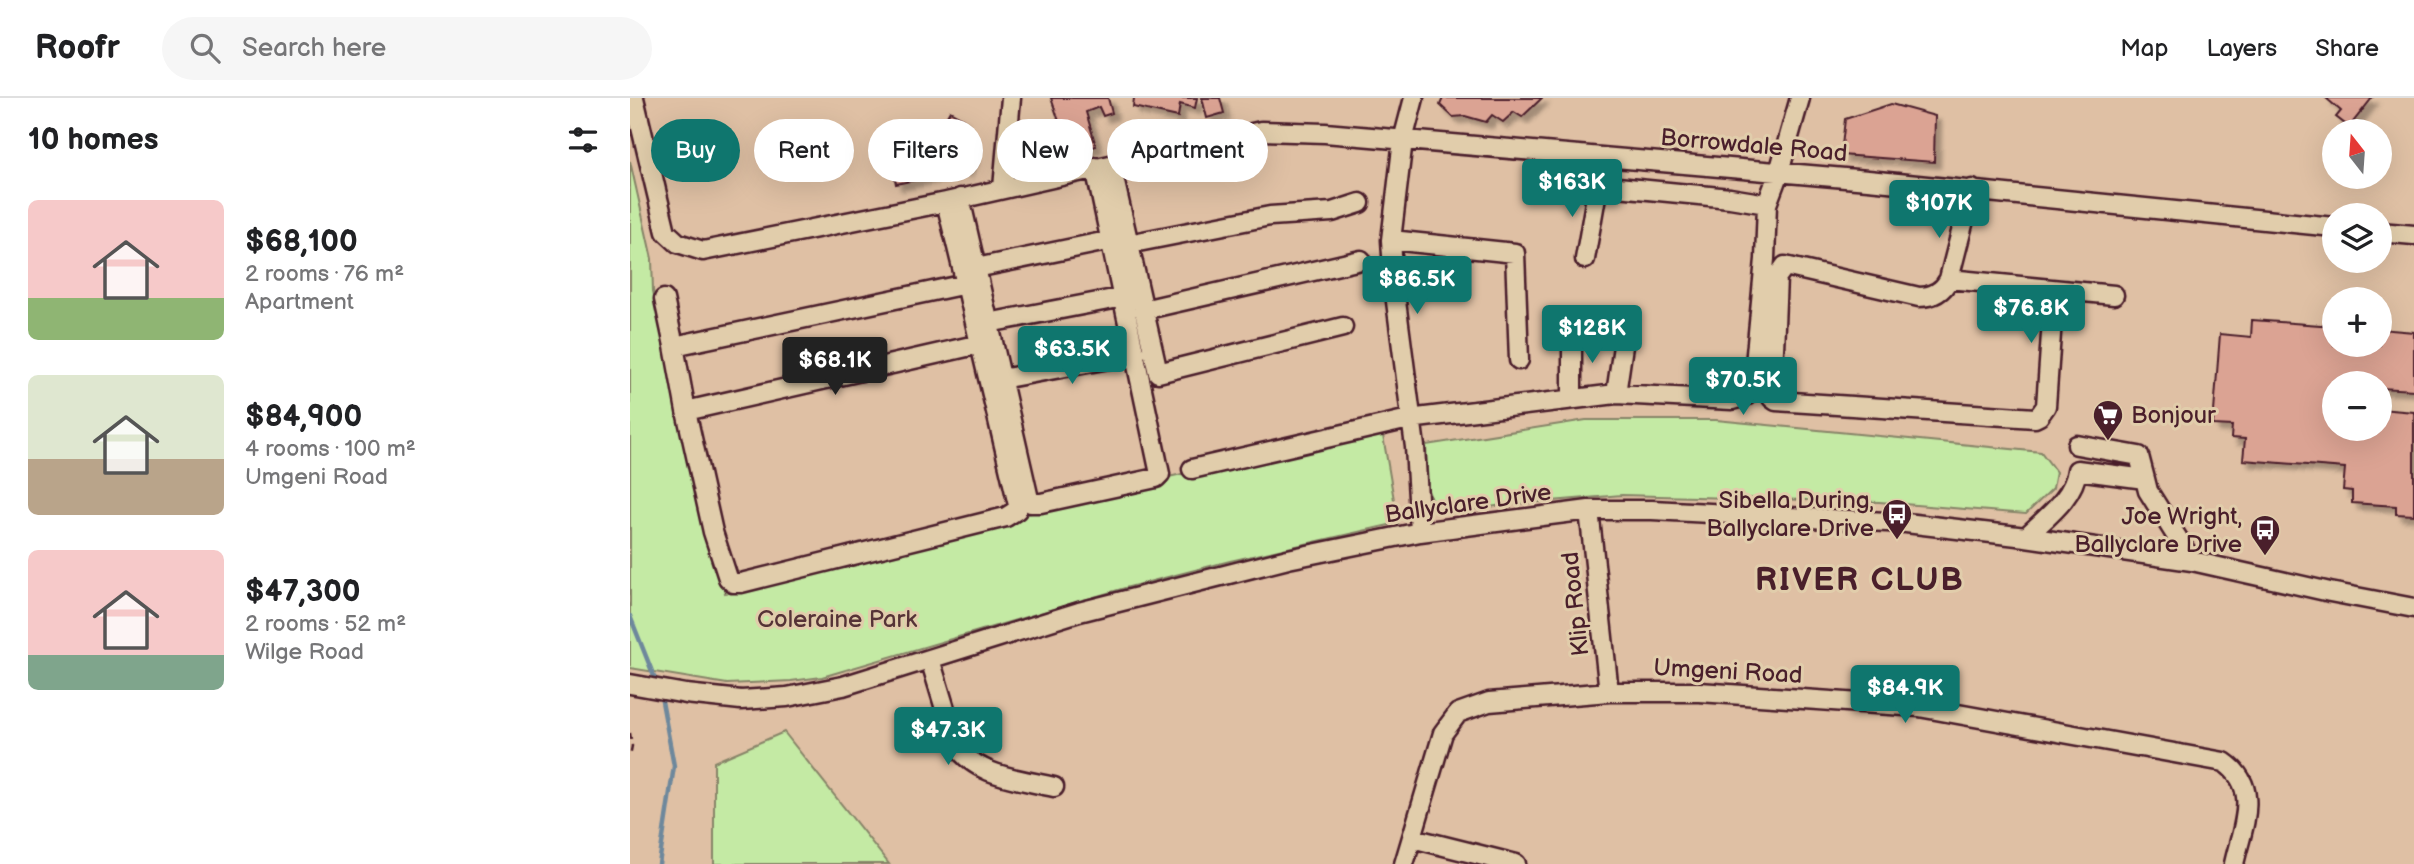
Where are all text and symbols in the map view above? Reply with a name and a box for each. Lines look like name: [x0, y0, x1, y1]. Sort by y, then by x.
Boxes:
search box: [162, 17, 652, 80]
text: Roofr: [35, 28, 120, 68]
icon: search: [186, 29, 224, 67]
text: Search here: [242, 33, 386, 64]
text: Map: [2120, 34, 2168, 63]
text: Layers: [2206, 34, 2277, 63]
text: Share: [2315, 34, 2379, 63]
chip: Buy: [651, 119, 740, 182]
chip: Rent: [754, 119, 854, 182]
chip: Filters: [868, 119, 983, 182]
chip: New: [997, 119, 1093, 182]
chip: Apartment: [1107, 119, 1268, 182]
north arrow: [2322, 119, 2392, 189]
map controls: [2322, 119, 2392, 441]
icon: filters: [564, 121, 602, 159]
text: 10 homes: [28, 122, 159, 158]
street label: Borrowdale Road: [1659, 123, 1849, 168]
pin: $163K: [1523, 159, 1621, 219]
text: $163K: [1538, 168, 1606, 196]
pin: $107K: [1890, 180, 1988, 240]
text: $107K: [1905, 189, 1973, 217]
button: layers: [2322, 203, 2392, 273]
text: $68,100: [245, 224, 358, 260]
icon: home: [84, 228, 168, 312]
pin: $86.5K: [1360, 256, 1474, 316]
text: 2 rooms · 76 m²: [245, 260, 404, 288]
text: $86.5K: [1379, 265, 1455, 293]
pin: $76.8K: [1974, 286, 2088, 345]
button: +: [2322, 287, 2392, 357]
text: Apartment: [245, 288, 354, 316]
text: $76.8K: [1993, 294, 2069, 322]
pin: $128K: [1543, 306, 1641, 365]
text: $128K: [1558, 314, 1626, 342]
pin: $63.5K: [1015, 327, 1129, 386]
text: $63.5K: [1034, 335, 1110, 363]
pin: $68.1K: [778, 338, 892, 397]
text: $68.1K: [798, 346, 872, 374]
pin: $70.5K: [1686, 358, 1800, 417]
text: $70.5K: [1705, 366, 1781, 394]
button: −: [2322, 371, 2392, 441]
supermarket icon: Bonjour: [2091, 398, 2125, 442]
text: $84,900: [245, 399, 362, 435]
place label: Bonjour: [2131, 401, 2216, 430]
icon: home: [84, 403, 168, 487]
text: 4 rooms · 100 m²: [245, 435, 416, 463]
text: Umgeni Road: [245, 463, 388, 491]
street label: Ballyclare Drive: [1383, 477, 1553, 530]
place label: Sibella During, Ballyclare Drive: [1706, 486, 1874, 543]
bus stop icon: Sibella During, Ballyclare Drive: [1880, 497, 1914, 541]
place label: Joe Wright, Ballyclare Drive: [2074, 502, 2242, 559]
bus stop icon: Joe Wright, Ballyclare Drive: [2248, 513, 2282, 557]
street label: Klip Road: [1556, 550, 1595, 658]
district label: RIVER CLUB: [1755, 561, 1965, 600]
text: $47,300: [245, 574, 361, 610]
icon: home: [84, 578, 168, 662]
park label: Coleraine Park: [757, 605, 917, 634]
text: 2 rooms · 52 m²: [245, 610, 406, 638]
text: Wilge Road: [245, 638, 364, 666]
street label: Umgeni Road: [1653, 653, 1803, 690]
pin: $84.9K: [1848, 666, 1962, 725]
text: $84.9K: [1867, 674, 1943, 702]
pin: $47.3K: [891, 708, 1005, 767]
text: $47.3K: [910, 716, 986, 744]

